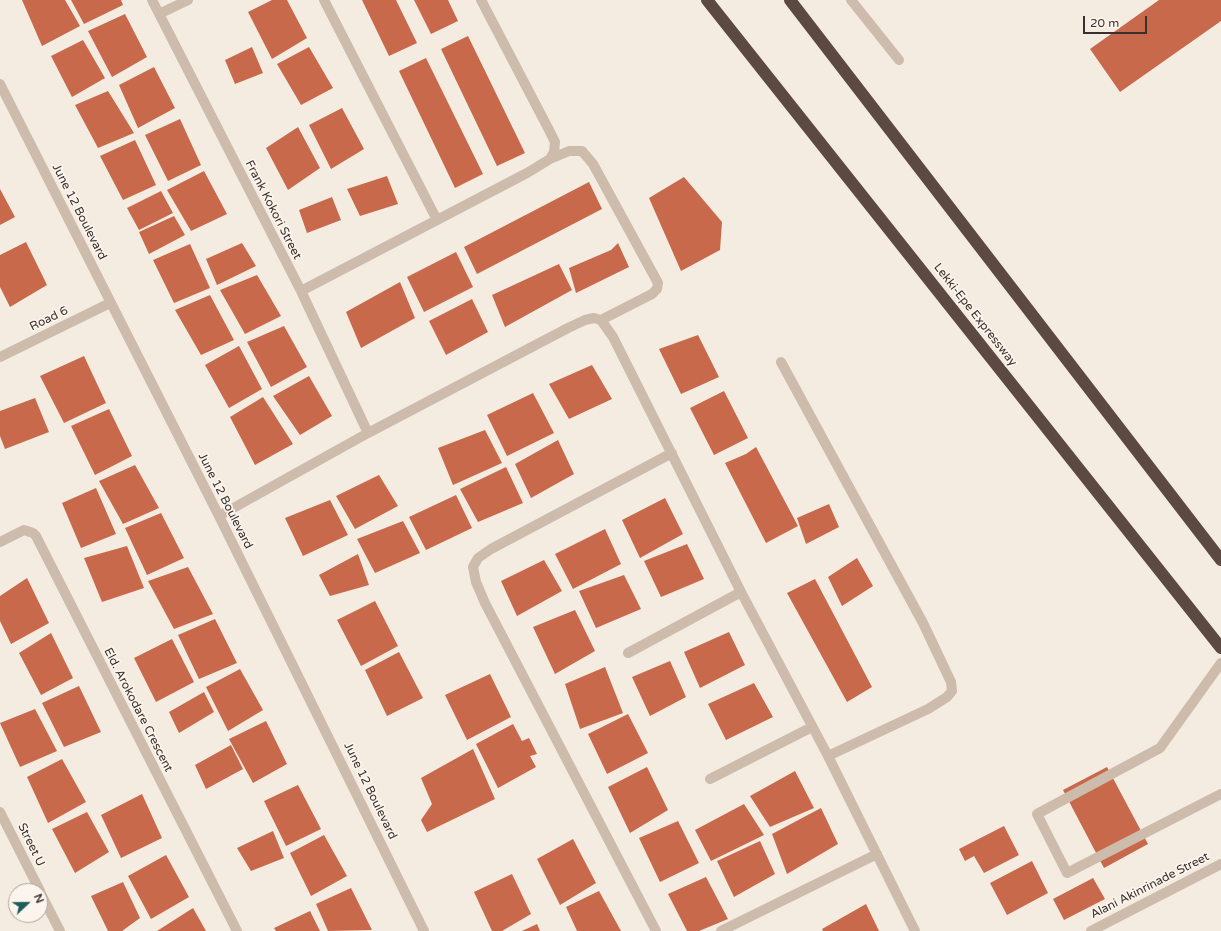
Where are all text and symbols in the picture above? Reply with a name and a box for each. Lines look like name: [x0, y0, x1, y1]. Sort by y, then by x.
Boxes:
scale bar: [1085, 8, 1149, 34]
text: 20 m: [1090, 16, 1119, 30]
street label: Frank Kokori Street: [242, 158, 304, 262]
street label: June 12 Boulevard: [49, 162, 109, 262]
street label: Lekki-Epe Expressway: [930, 261, 1020, 369]
street label: Road 6: [28, 304, 70, 334]
street label: June 12 Boulevard: [195, 451, 255, 551]
street label: Eld. Arokodare Crescent: [100, 645, 176, 775]
street label: June 12 Boulevard: [340, 740, 400, 842]
street label: Street U: [14, 821, 48, 869]
street label: Alani Akinrinade Street: [1088, 850, 1212, 922]
north arrow: [8, 883, 48, 923]
text: N: [31, 892, 46, 905]

